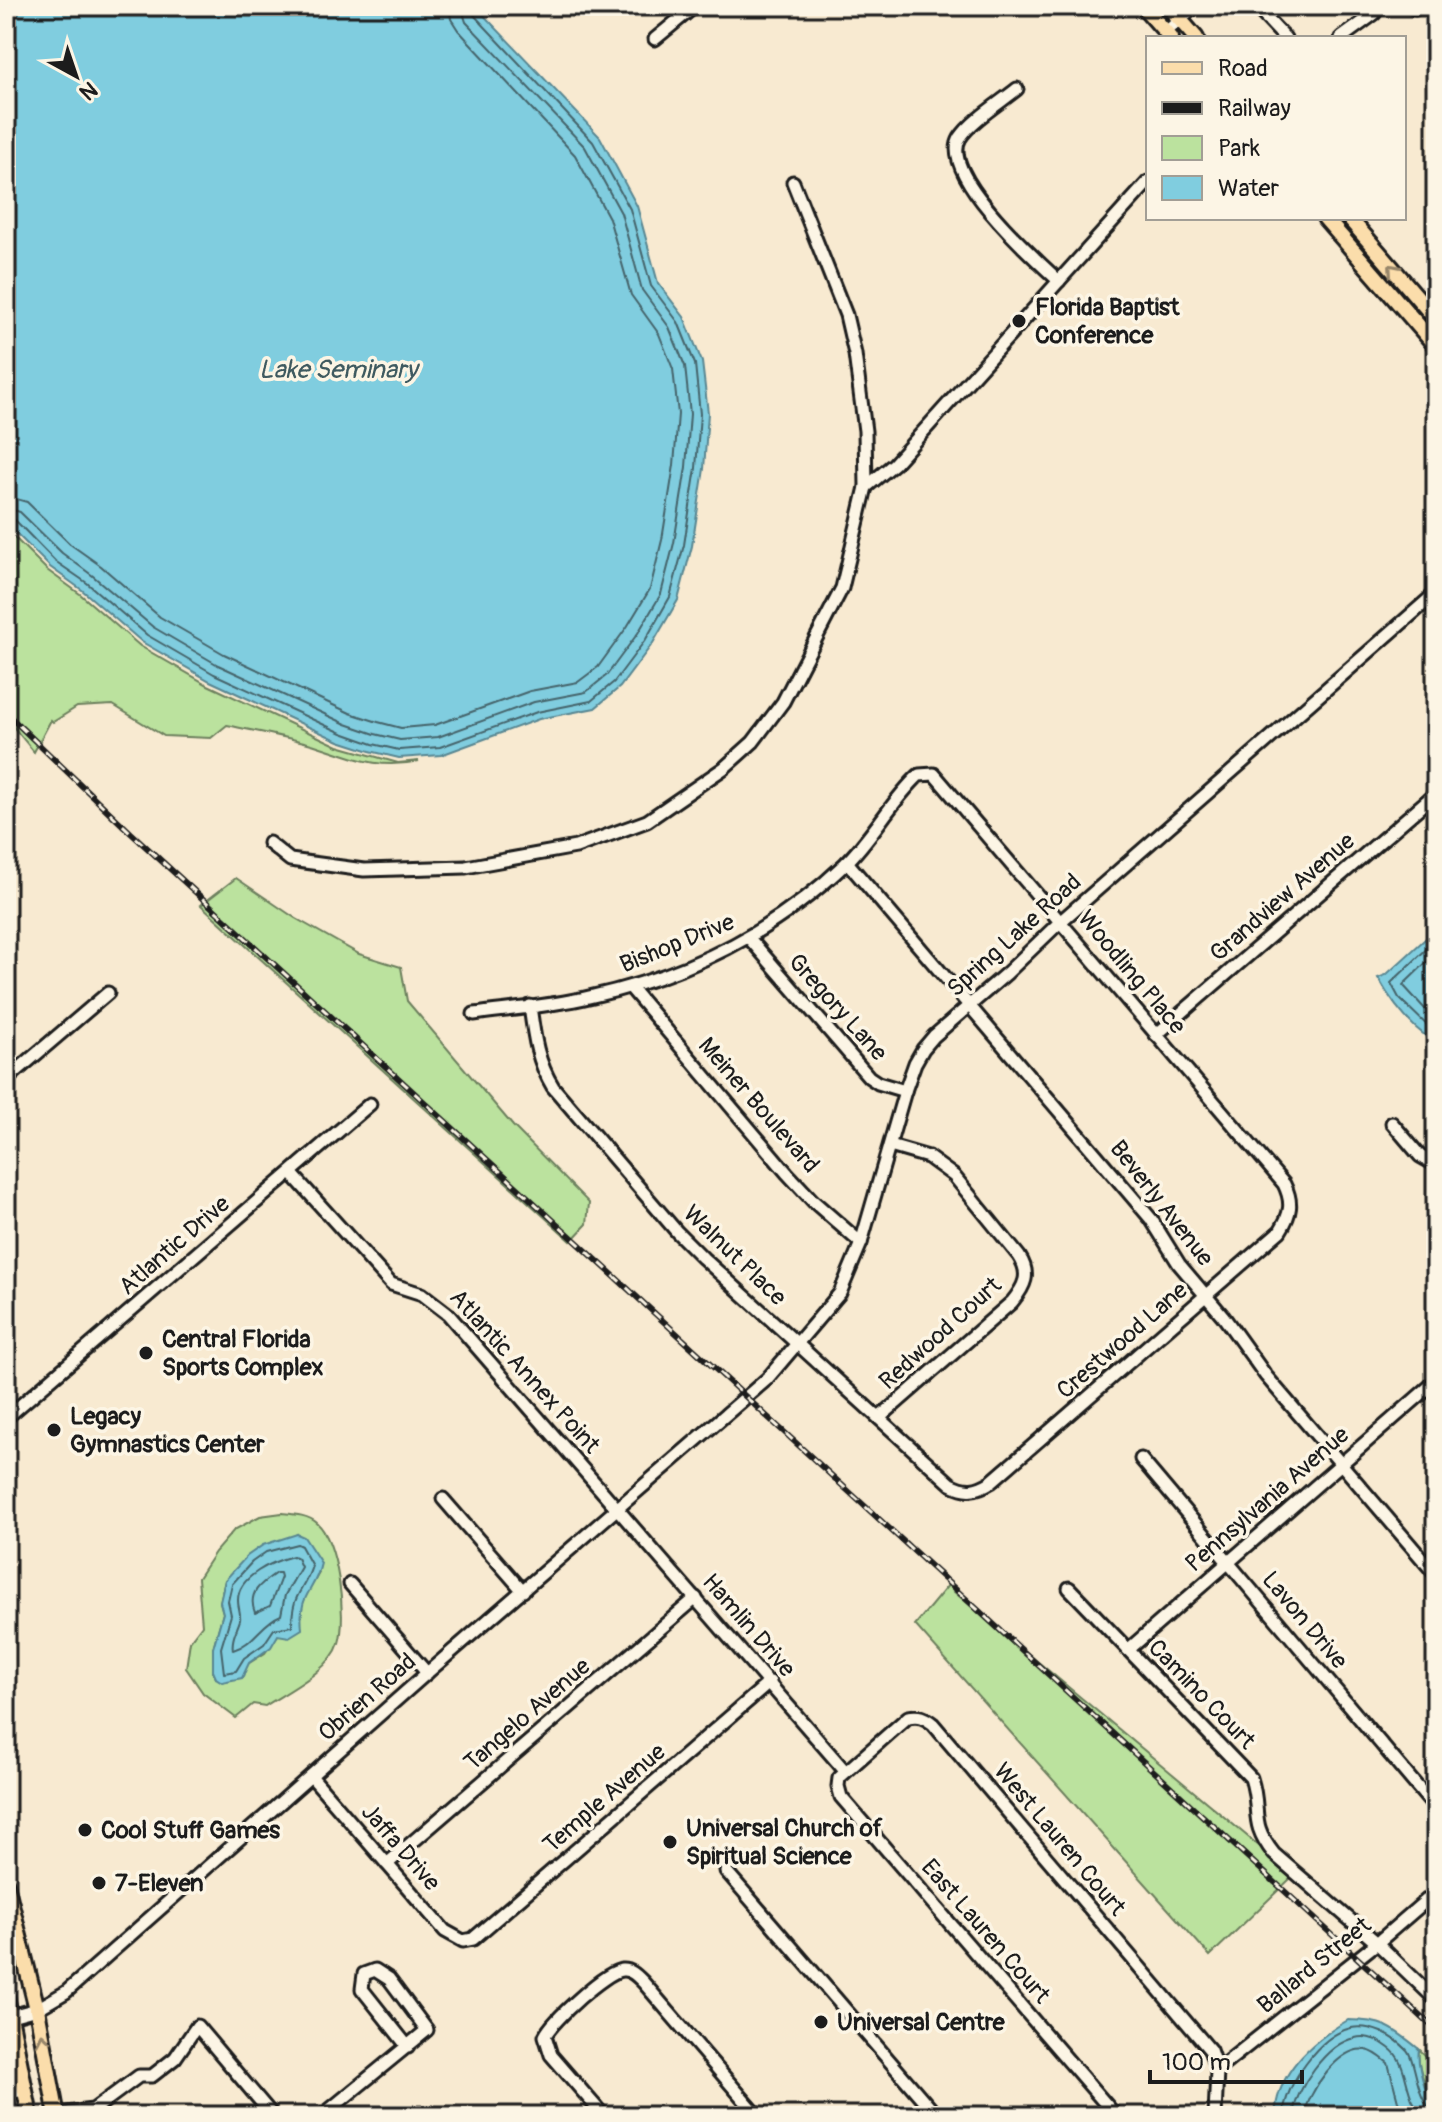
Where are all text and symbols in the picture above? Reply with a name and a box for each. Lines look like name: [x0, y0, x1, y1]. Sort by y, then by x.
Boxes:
north arrow: [36, 36, 116, 116]
legend: [1146, 36, 1406, 220]
text: Road: [1218, 54, 1268, 83]
text: N: [73, 75, 103, 106]
text: Railway: [1218, 94, 1291, 123]
text: Park: [1218, 134, 1260, 163]
text: Water: [1218, 174, 1279, 203]
one-way arrow: [1388, 263, 1403, 278]
place label: Florida Baptist Conference: [1035, 293, 1181, 350]
marker: Florida Baptist Conference: [1010, 312, 1028, 330]
water label: Lake Seminary: [259, 354, 420, 386]
street label: Grandview Avenue: [1204, 827, 1361, 968]
street label: Spring Lake Road: [941, 868, 1087, 1003]
street label: Woodling Place: [1071, 904, 1192, 1040]
street label: Bishop Drive: [616, 907, 739, 980]
street label: Gregory Lane: [782, 948, 893, 1067]
street label: Meiner Boulevard: [692, 1032, 825, 1179]
street label: Beverly Avenue: [1104, 1135, 1220, 1272]
street label: Atlantic Drive: [113, 1189, 236, 1301]
street label: Walnut Place: [677, 1199, 792, 1312]
street label: Redwood Court: [873, 1271, 1008, 1396]
street label: Crestwood Lane: [1051, 1276, 1194, 1405]
street label: Atlantic Annex Point: [443, 1283, 606, 1460]
place label: Central Florida Sports Complex: [162, 1325, 324, 1382]
marker: Central Florida Sports Complex: [137, 1344, 155, 1362]
place label: Legacy Gymnastics Center: [70, 1402, 265, 1459]
street label: Pennsylvania Avenue: [1180, 1420, 1355, 1578]
marker: Legacy Gymnastics Center: [45, 1421, 63, 1439]
street label: Lavon Drive: [1256, 1566, 1354, 1675]
street label: Hamlin Drive: [696, 1568, 801, 1683]
street label: Camino Court: [1142, 1633, 1261, 1756]
street label: Obrien Road: [313, 1647, 422, 1748]
street label: Tangelo Avenue: [458, 1652, 596, 1777]
street label: Temple Avenue: [537, 1737, 672, 1859]
street label: West Lauren Court: [987, 1757, 1132, 1922]
street label: Jaffa Drive: [355, 1798, 446, 1897]
place label: Universal Church of Spiritual Science: [686, 1814, 883, 1871]
place label: Cool Stuff Games: [101, 1816, 280, 1845]
marker: Cool Stuff Games: [76, 1821, 94, 1839]
marker: Universal Church of Spiritual Science: [661, 1833, 679, 1851]
street label: East Lauren Court: [915, 1853, 1056, 2010]
place label: 7-Eleven: [115, 1869, 204, 1898]
marker: 7-Eleven: [90, 1874, 108, 1892]
street label: Ballard Street: [1252, 1911, 1377, 2020]
place label: Universal Centre: [837, 2008, 1006, 2037]
marker: Universal Centre: [812, 2013, 830, 2031]
one-way arrow: [35, 2033, 52, 2046]
scale bar: [1150, 2034, 1302, 2084]
text: 100 m: [1162, 2048, 1231, 2077]

